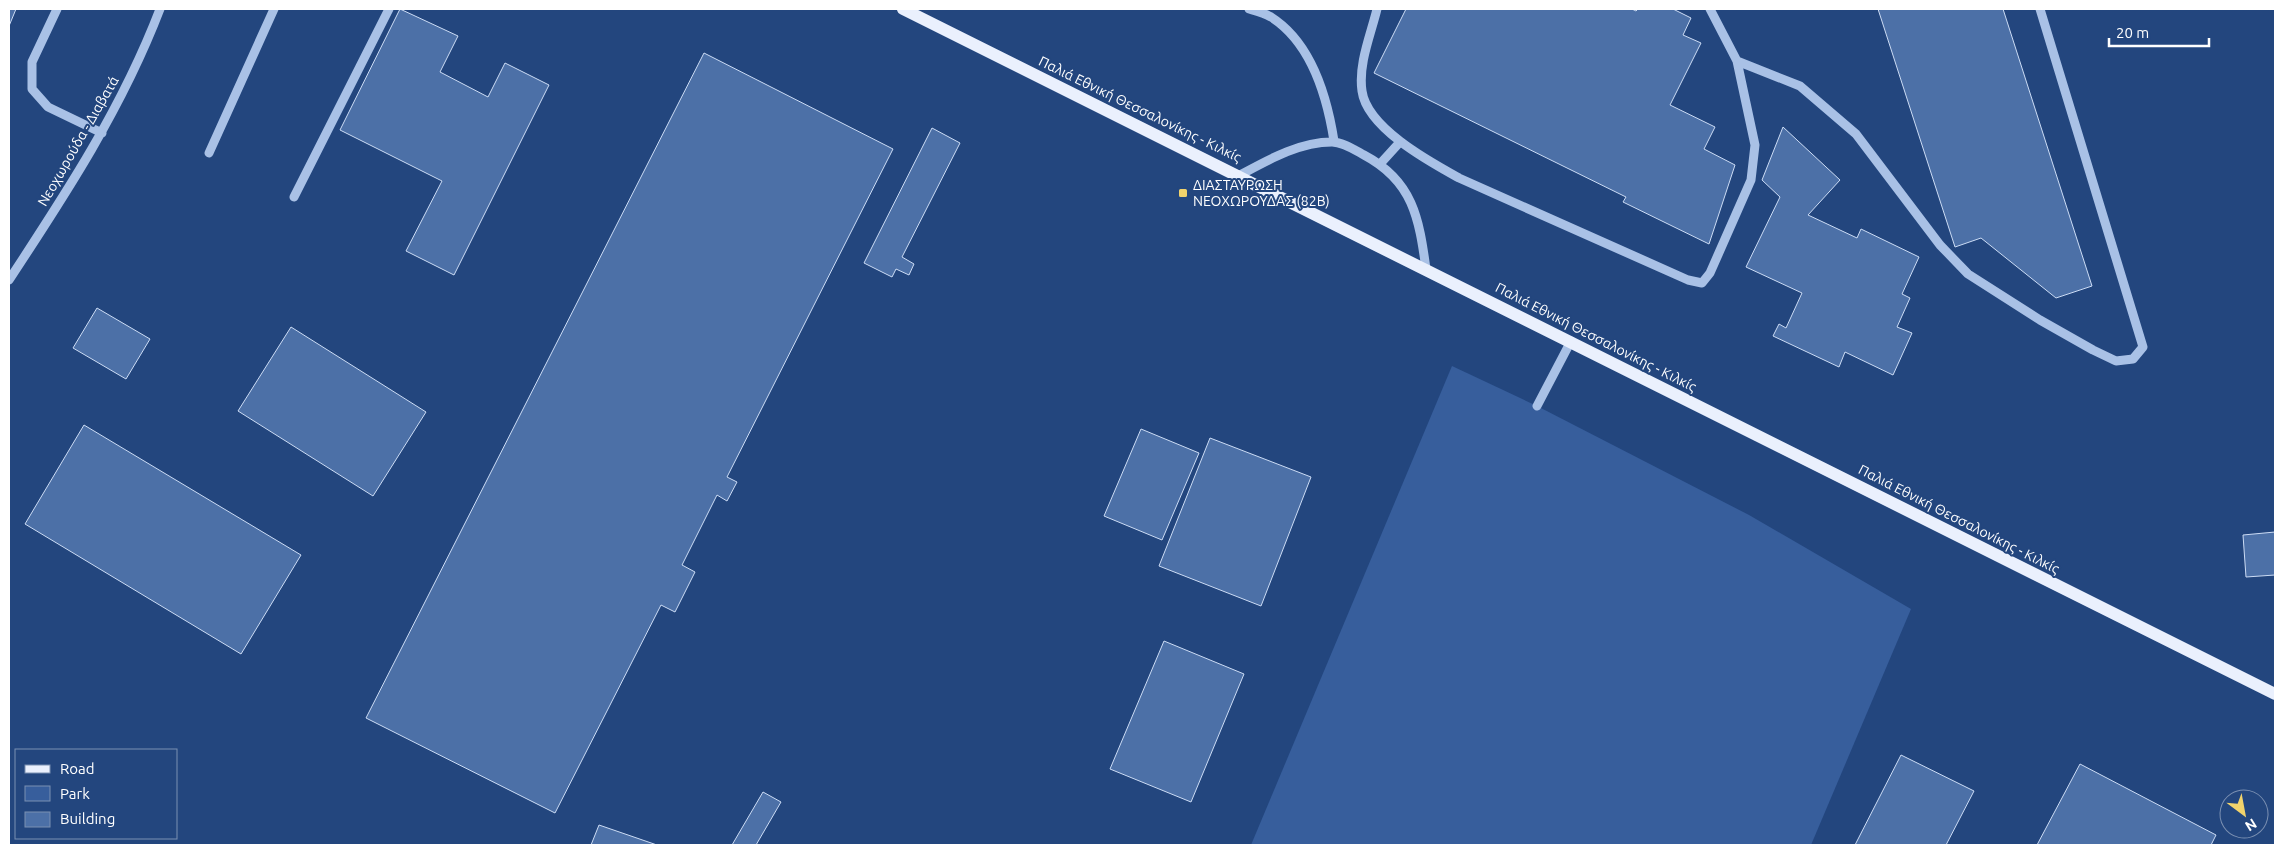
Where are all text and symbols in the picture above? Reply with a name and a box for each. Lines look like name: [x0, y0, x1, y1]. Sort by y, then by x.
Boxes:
scale bar: [2109, 15, 2209, 47]
text: 20 m: [2116, 24, 2149, 41]
street label: Παλιά Εθνική Θεσσαλονίκης - Κιλκίς: [1036, 53, 1244, 165]
street label: Νεοχωρούδα - Διαβατά: [34, 73, 122, 209]
place label: ΔΙΑΣΤΑΥΡΩΣΗ ΝΕΟΧΩΡΟΥΔΑΣ (82Β): [1193, 177, 1330, 209]
marker: ΔΙΑΣΤΑΥΡΩΣΗ ΝΕΟΧΩΡΟΥΔΑΣ (82Β): [1177, 187, 1189, 199]
street label: Παλιά Εθνική Θεσσαλονίκης - Κιλκίς: [1493, 279, 1700, 395]
street label: Παλιά Εθνική Θεσσαλονίκης - Κιλκίς: [1856, 461, 2063, 577]
legend: [15, 749, 178, 839]
text: Road: [60, 760, 95, 777]
text: Park: [60, 785, 90, 802]
north arrow: [2219, 789, 2269, 839]
text: Building: [60, 810, 115, 827]
text: N: [2242, 815, 2260, 835]

